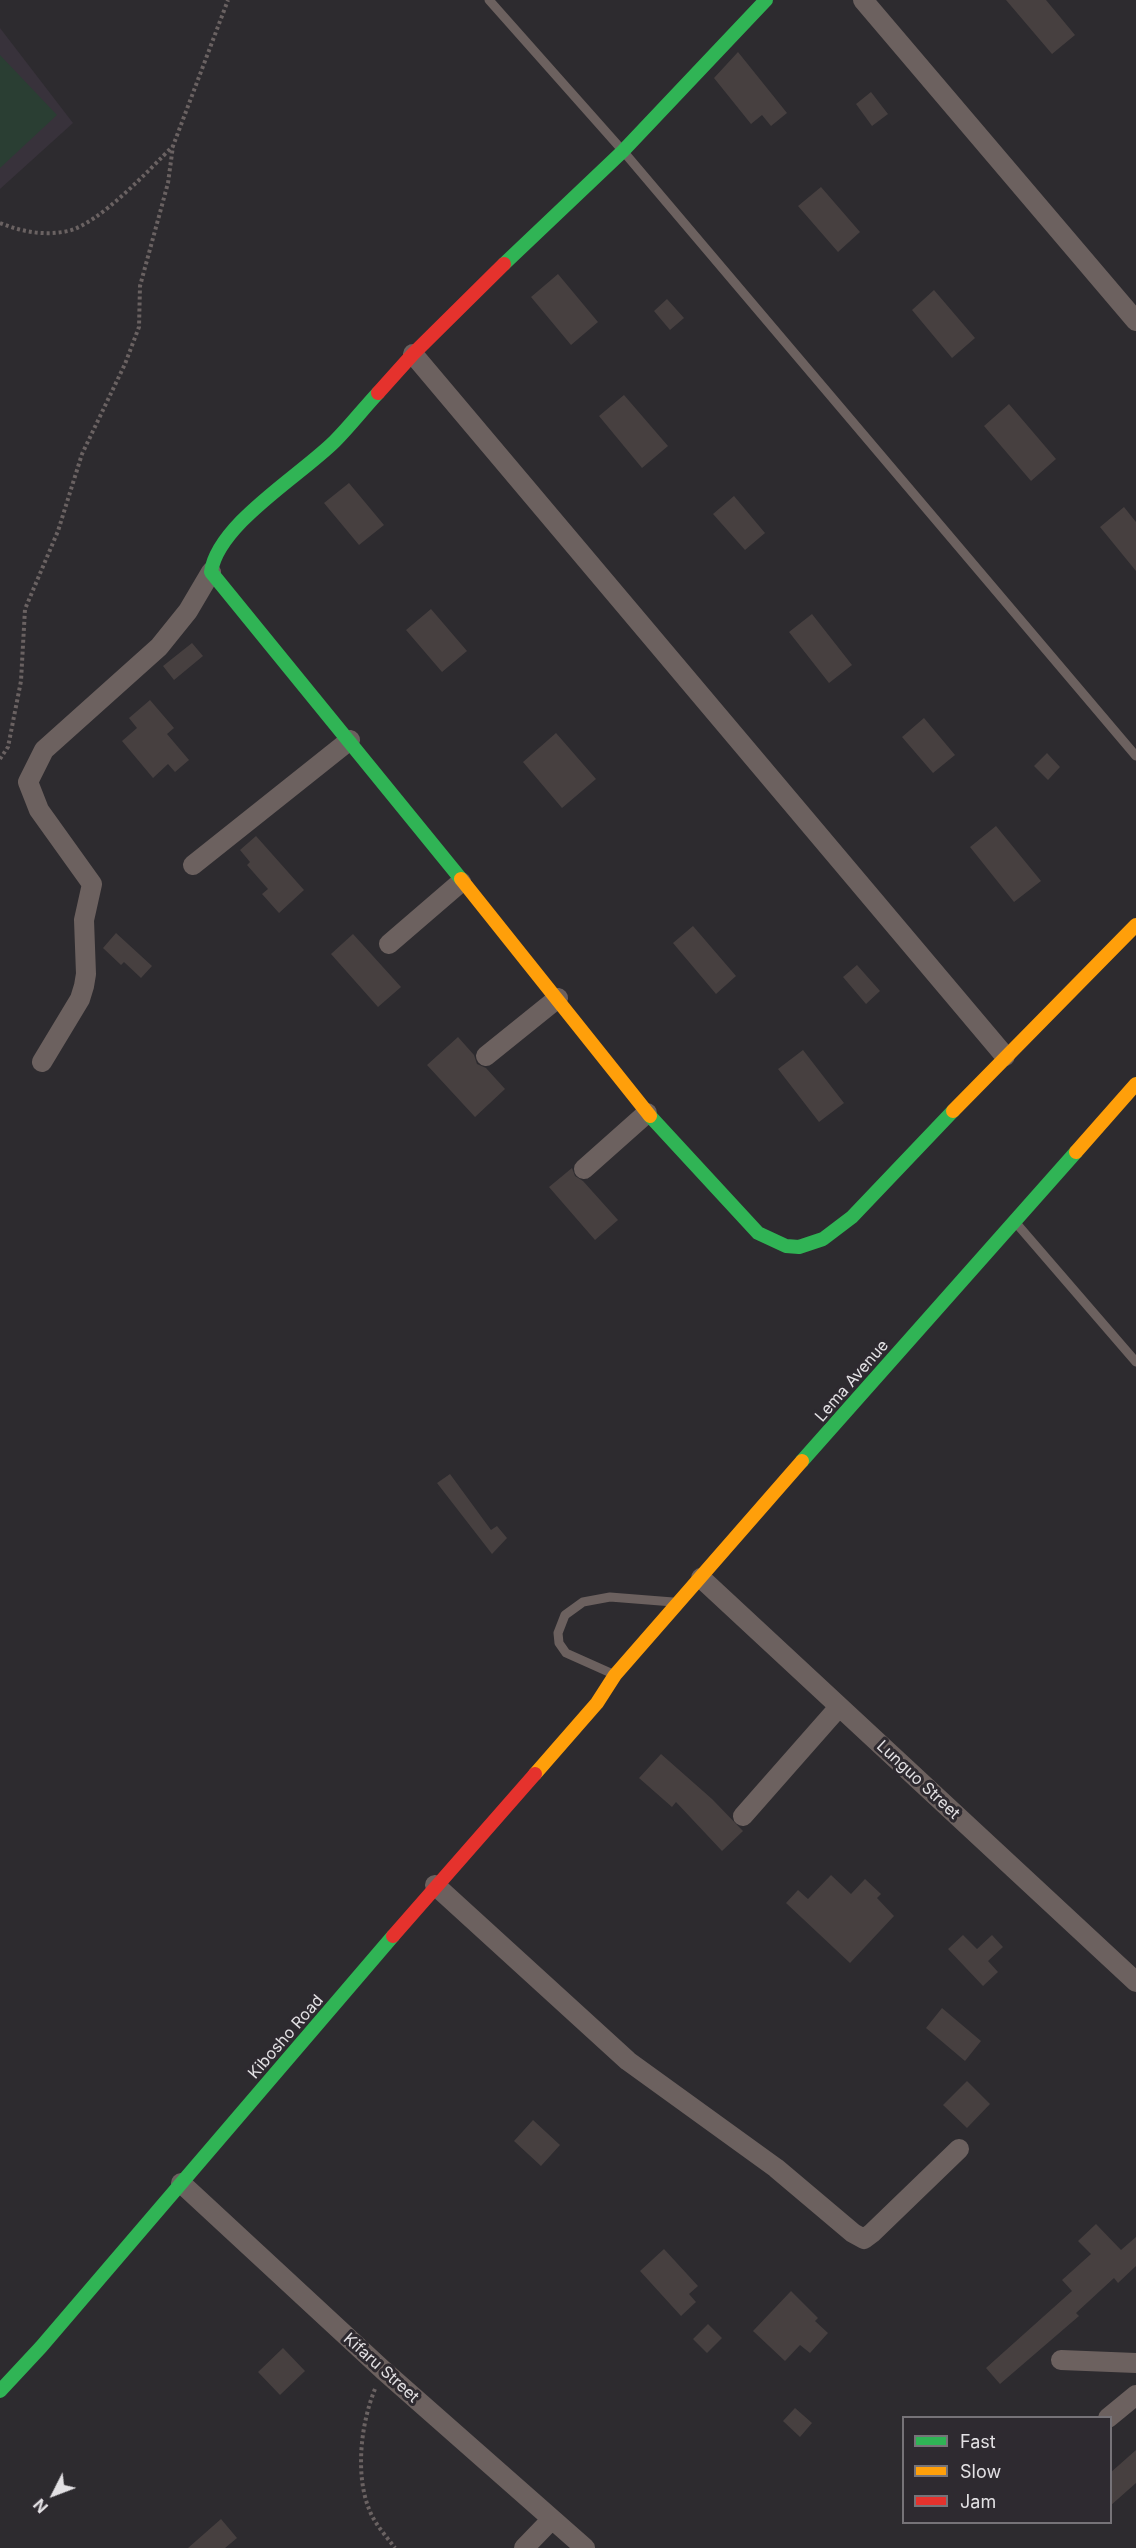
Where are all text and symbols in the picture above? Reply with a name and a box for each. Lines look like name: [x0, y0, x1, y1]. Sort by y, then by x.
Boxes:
street label: Lema Avenue: [811, 1336, 893, 1426]
street label: Lunguo Street: [873, 1737, 963, 1823]
street label: Kibosho Road: [244, 1991, 328, 2083]
street label: Kifaru Street: [339, 2329, 423, 2407]
legend: [902, 2416, 1112, 2524]
text: Fast: [960, 2431, 996, 2452]
text: Slow: [960, 2461, 1001, 2482]
north arrow: [24, 2464, 84, 2524]
text: Jam: [960, 2491, 996, 2512]
text: N: [29, 2495, 52, 2517]

